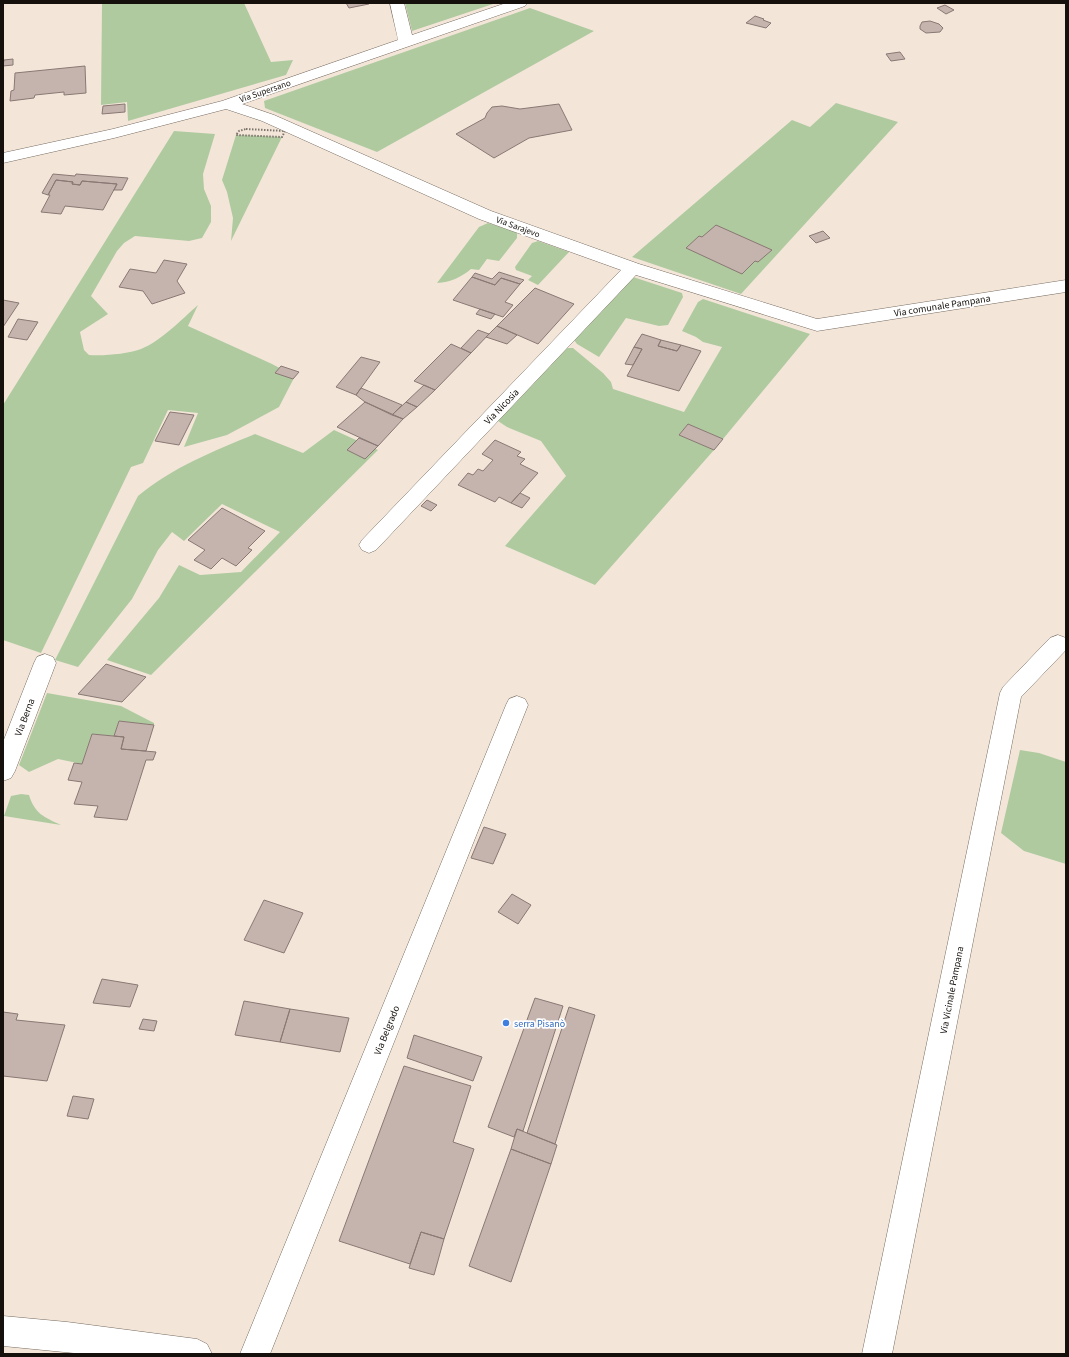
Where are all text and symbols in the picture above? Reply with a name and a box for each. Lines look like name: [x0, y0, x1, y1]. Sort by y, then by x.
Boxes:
street label: Via Supersano: [238, 77, 293, 106]
street label: Via Sarajevo: [494, 214, 542, 241]
street label: Via comunale Pampana: [893, 291, 992, 321]
street label: Via Nicosia: [481, 386, 522, 428]
street label: Via Berna: [11, 696, 39, 738]
street label: Via Vicinale Pampana: [937, 945, 967, 1035]
street label: Via Belgrado: [371, 1003, 403, 1057]
place label: serra Pisanò: [514, 1017, 565, 1031]
marker: serra Pisanò: [501, 1018, 511, 1028]

